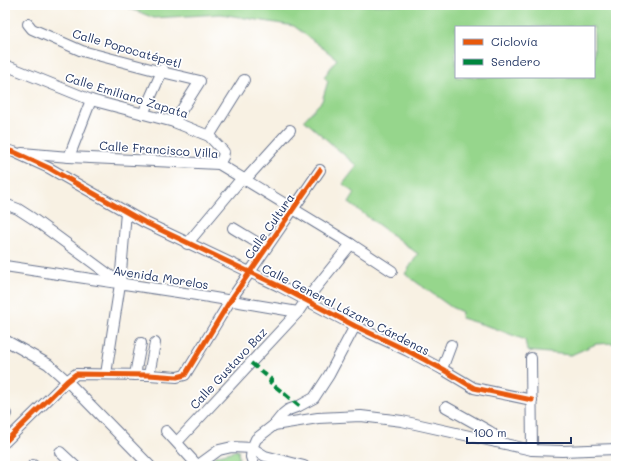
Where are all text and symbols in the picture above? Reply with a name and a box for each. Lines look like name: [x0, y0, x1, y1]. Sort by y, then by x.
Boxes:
street label: Calle Popocatépetl: [71, 25, 183, 71]
legend: [455, 26, 595, 78]
text: Ciclovía: [491, 33, 538, 49]
text: Sendero: [491, 53, 540, 69]
street label: Calle Emiliano Zapata: [63, 69, 191, 121]
street label: Calle Francisco Villa: [99, 137, 219, 161]
street label: Calle Cultura: [240, 190, 298, 262]
street label: Calle General Lázaro Cárdenas: [259, 260, 433, 358]
street label: Avenida Morelos: [112, 262, 210, 292]
street label: Calle Gustavo Baz: [186, 323, 270, 412]
scale bar: [467, 419, 571, 445]
text: 100 m: [473, 424, 507, 440]

